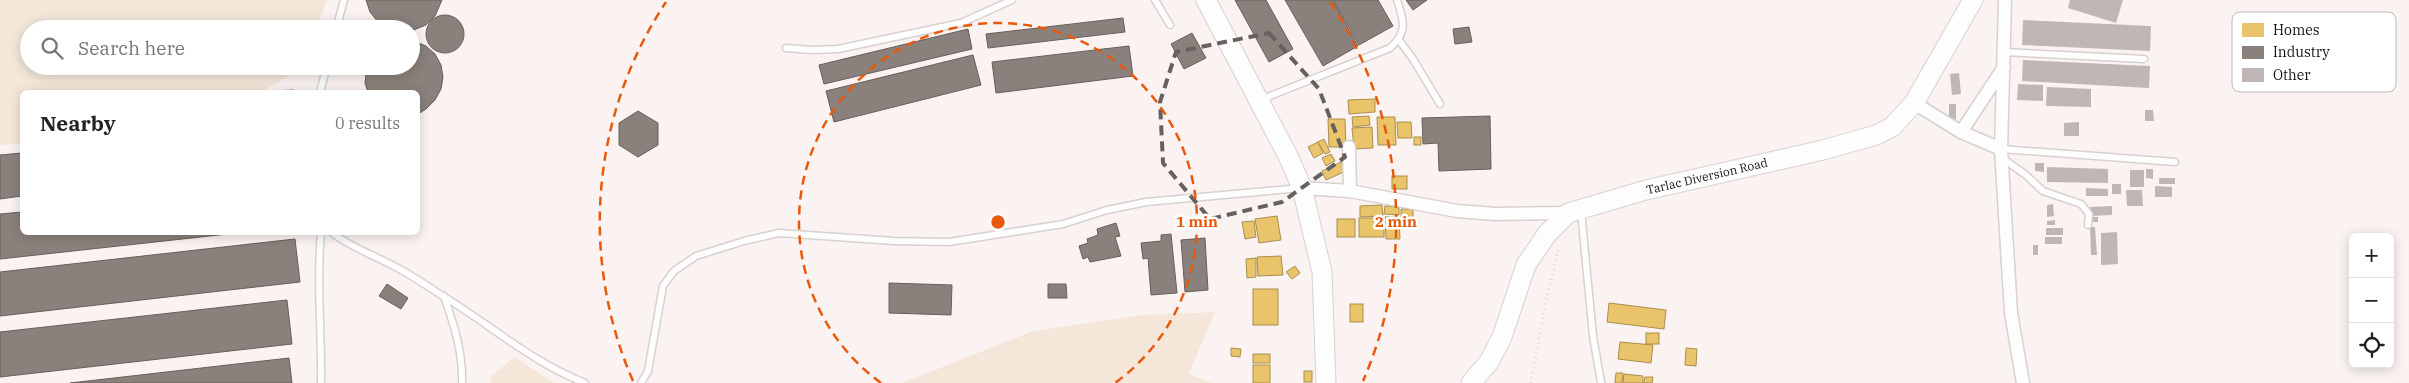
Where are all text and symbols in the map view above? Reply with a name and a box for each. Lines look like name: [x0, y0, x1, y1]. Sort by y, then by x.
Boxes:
legend: [2232, 12, 2396, 92]
search box: [20, 20, 420, 75]
text: Homes: [2273, 21, 2320, 39]
icon: search: [38, 34, 66, 62]
text: Search here: [78, 36, 185, 60]
text: Industry: [2273, 43, 2330, 61]
text: Other: [2273, 66, 2311, 84]
text: Nearby: [40, 109, 116, 137]
text: 0 results: [335, 113, 400, 133]
street label: Tarlac Diversion Road: [1645, 155, 1769, 197]
text: 1 min: [1176, 212, 1218, 231]
text: 2 min: [1375, 212, 1417, 231]
centre of rings: [989, 213, 1007, 231]
map controls: [2349, 233, 2394, 368]
button: +: [2349, 233, 2394, 278]
button: −: [2349, 278, 2394, 323]
button: locate: [2349, 323, 2394, 368]

